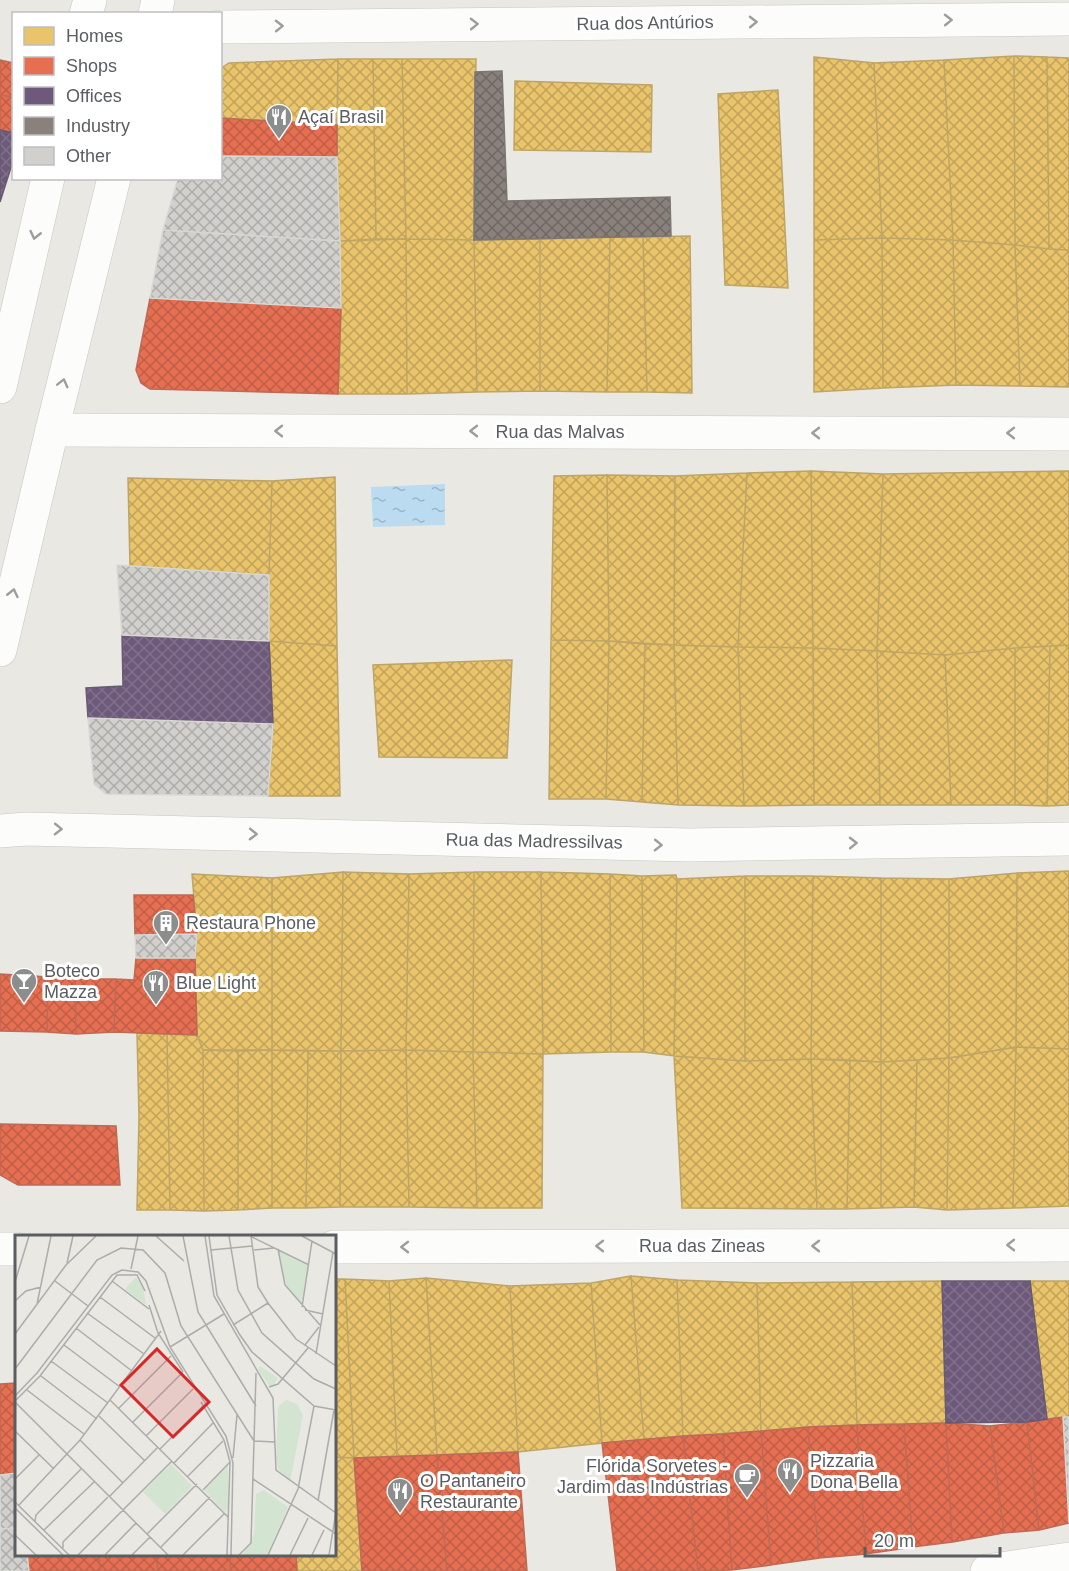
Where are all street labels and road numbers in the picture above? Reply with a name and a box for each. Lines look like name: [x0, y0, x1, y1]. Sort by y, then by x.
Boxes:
street label: Rua dos Antúrios: [576, 12, 714, 34]
street label: Rua das Malvas: [495, 422, 625, 442]
street label: Rua das Madressilvas: [445, 829, 623, 853]
street label: Rua das Zineas: [639, 1236, 765, 1256]

